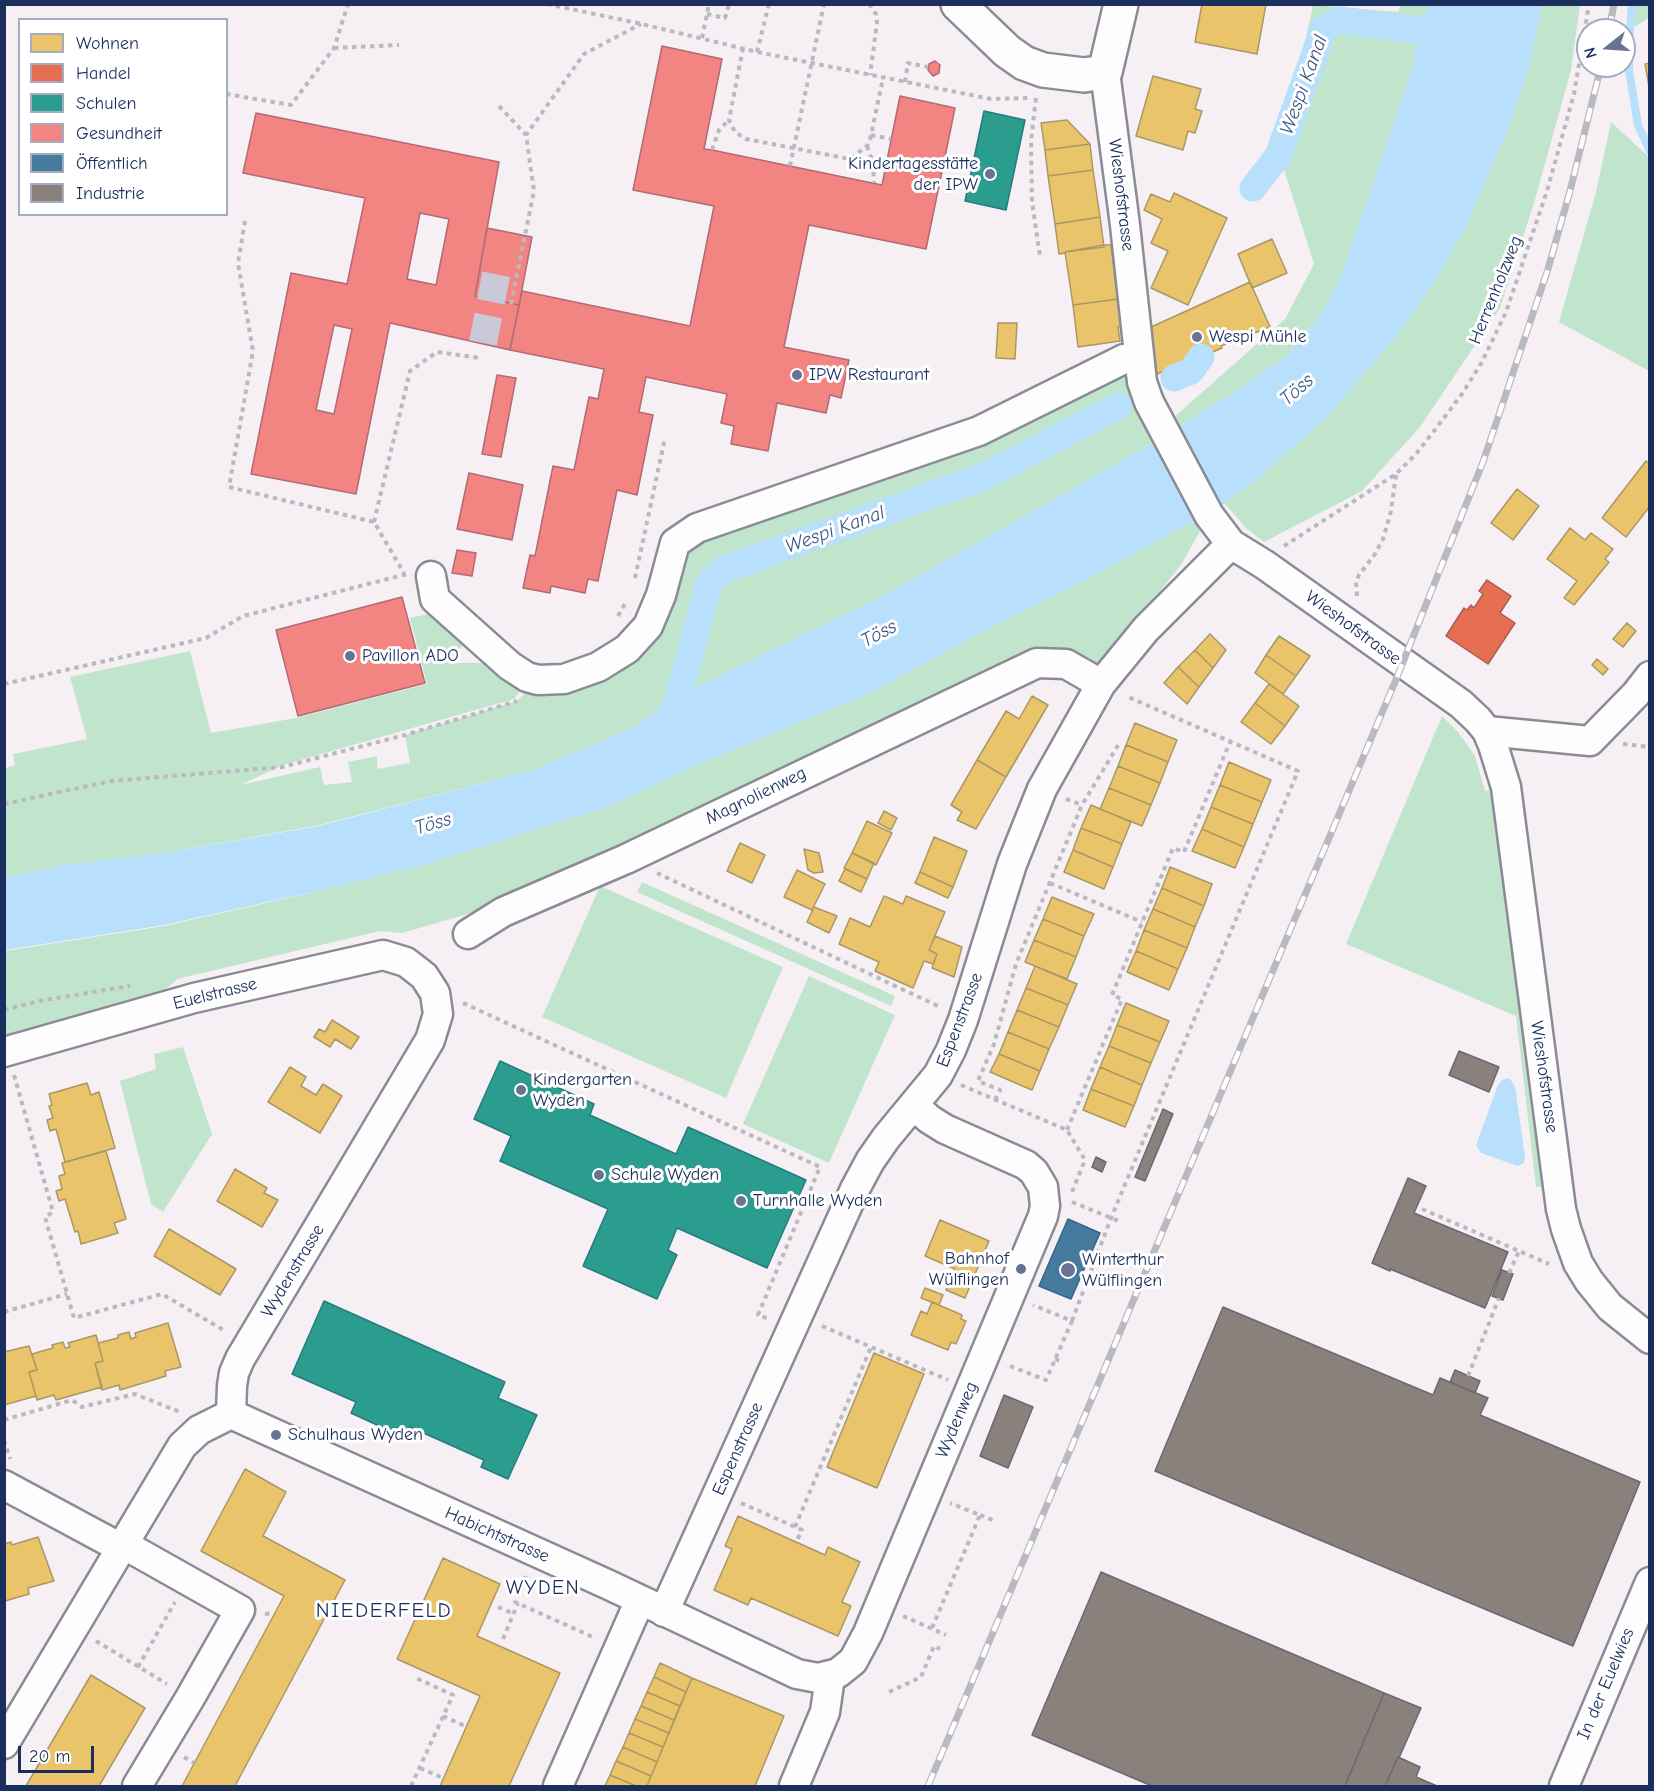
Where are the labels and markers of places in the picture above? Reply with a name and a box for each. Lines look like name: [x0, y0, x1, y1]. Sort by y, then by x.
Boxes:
place label: Kindertagesstätte der IPW: [848, 153, 978, 195]
marker: Kindertagesstätte der IPW: [983, 167, 997, 181]
place label: Wespi Mühle: [1209, 326, 1306, 348]
marker: Wespi Mühle: [1190, 330, 1204, 344]
place label: IPW Restaurant: [809, 364, 929, 386]
marker: IPW Restaurant: [790, 368, 804, 382]
place label: Pavillon ADO: [362, 645, 459, 667]
marker: Pavillon ADO: [343, 649, 357, 663]
place label: Kindergarten Wyden: [533, 1069, 632, 1112]
marker: Kindergarten Wyden: [514, 1083, 528, 1097]
place label: Schule Wyden: [611, 1164, 719, 1186]
marker: Schule Wyden: [592, 1168, 606, 1182]
place label: Turnhalle Wyden: [753, 1190, 882, 1212]
marker: Turnhalle Wyden: [734, 1194, 748, 1208]
place label: Bahnhof Wülflingen: [929, 1248, 1009, 1290]
place label: Winterthur Wülflingen: [1082, 1249, 1164, 1292]
marker: Winterthur Wülflingen: [1059, 1261, 1077, 1279]
marker: Bahnhof Wülflingen: [1014, 1262, 1028, 1276]
place label: Schulhaus Wyden: [288, 1424, 423, 1446]
marker: Schulhaus Wyden: [269, 1428, 283, 1442]

